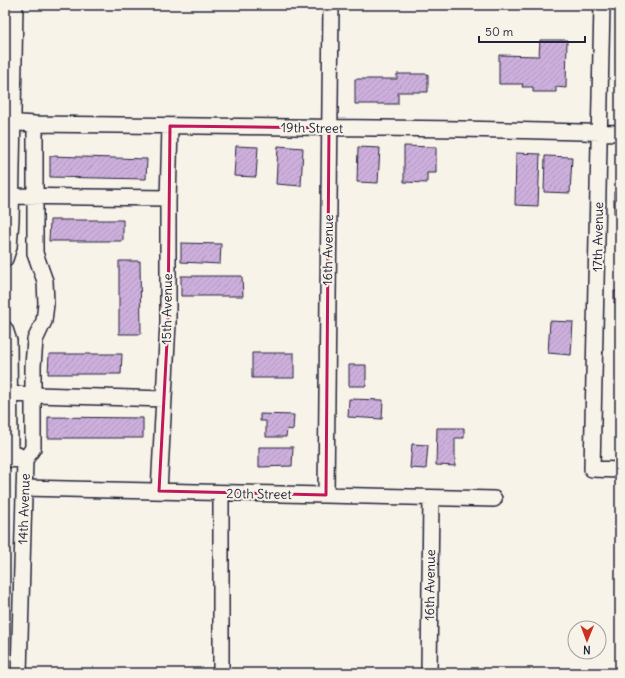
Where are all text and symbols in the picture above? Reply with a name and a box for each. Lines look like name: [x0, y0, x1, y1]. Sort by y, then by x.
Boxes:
scale bar: [479, 18, 585, 44]
text: 50 m: [485, 24, 514, 39]
street label: 19th Street: [281, 119, 344, 137]
street label: 17th Avenue: [589, 202, 607, 272]
street label: 16th Avenue: [319, 214, 337, 286]
street label: 15th Avenue: [158, 273, 176, 345]
street label: 14th Avenue: [14, 473, 34, 545]
street label: 20th Street: [226, 485, 292, 503]
street label: 16th Avenue: [421, 549, 439, 621]
north arrow: [567, 620, 607, 660]
text: N: [583, 643, 591, 657]

